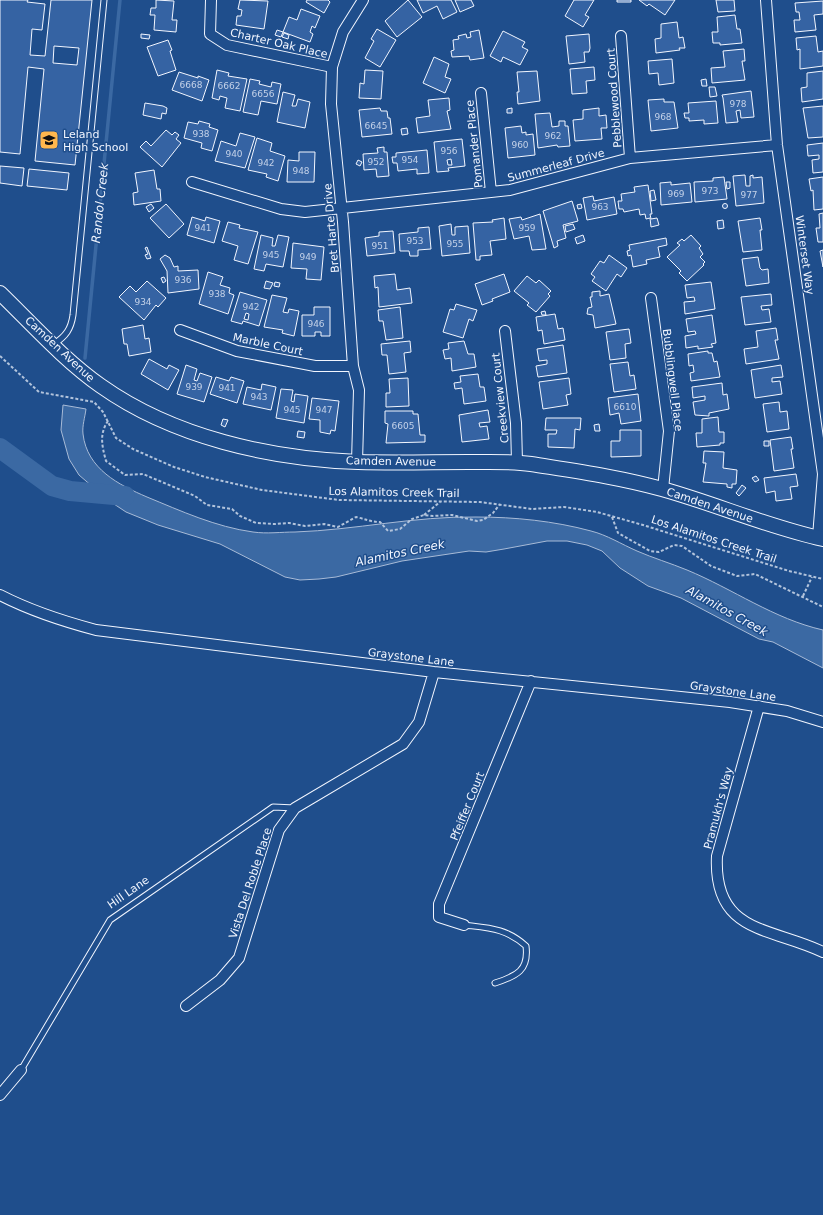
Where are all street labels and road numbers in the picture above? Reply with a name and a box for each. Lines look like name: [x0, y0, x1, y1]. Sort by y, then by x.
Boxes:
street label: Charter Oak Place: [229, 26, 329, 61]
street label: Pebblewood Court: [604, 47, 624, 148]
street label: Pomander Place: [463, 99, 486, 189]
street label: Summerleaf Drive: [506, 146, 606, 185]
street label: Bret Harte Drive: [321, 182, 342, 273]
street label: Winterset Way: [793, 215, 817, 296]
street label: Camden Avenue: [22, 314, 97, 385]
street label: Bubblingwell Place: [660, 328, 685, 432]
street label: Marble Court: [232, 331, 305, 358]
street label: Creekview Court: [489, 351, 512, 444]
street label: Camden Avenue: [346, 454, 436, 469]
street label: Los Alamitos Creek Trail: [328, 485, 460, 500]
street label: Camden Avenue: [665, 485, 755, 526]
street label: Los Alamitos Creek Trail: [649, 513, 778, 566]
street label: Graystone Lane: [367, 646, 455, 669]
street label: Graystone Lane: [689, 679, 777, 704]
street label: Pramukh's Way: [701, 765, 736, 851]
street label: Pfeiffer Court: [448, 769, 487, 842]
street label: Vista Del Roble Place: [226, 826, 275, 940]
street label: Hill Lane: [105, 873, 152, 911]

